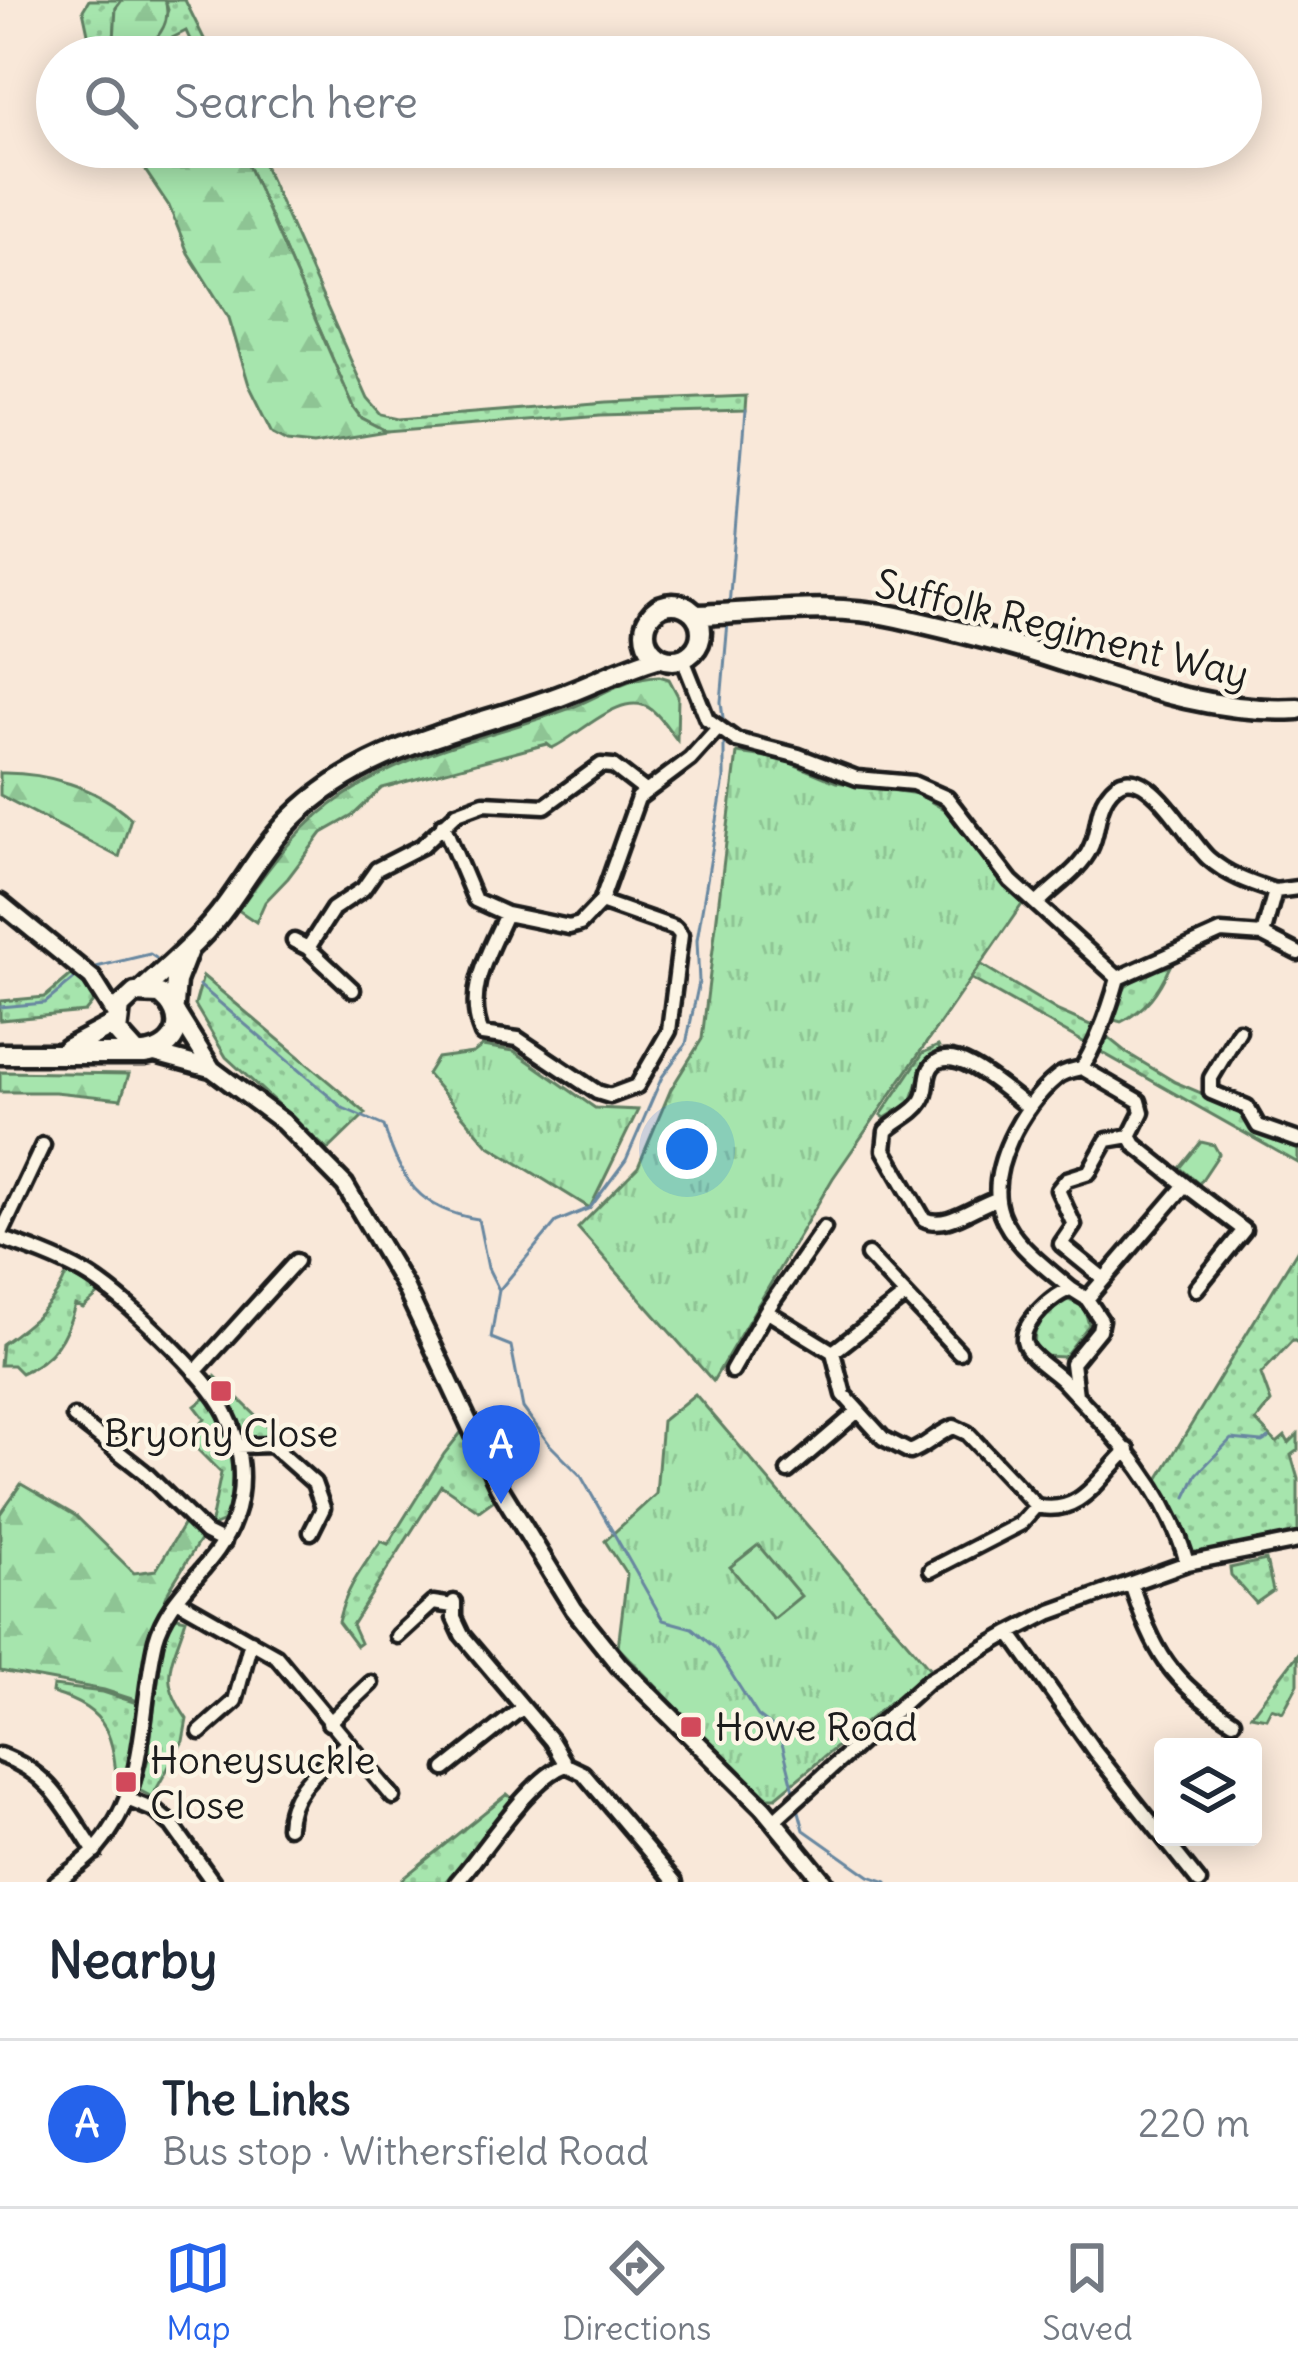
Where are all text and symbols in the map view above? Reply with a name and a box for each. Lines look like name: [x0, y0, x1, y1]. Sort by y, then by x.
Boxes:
search box: [36, 36, 1262, 168]
icon: search: [78, 69, 144, 135]
text: Search here: [174, 74, 418, 130]
street label: Suffolk Regiment Way: [870, 559, 1254, 699]
your location: [657, 1119, 717, 1179]
marker: Bryony Close: [208, 1378, 234, 1404]
pin: A: [462, 1405, 540, 1504]
place label: Bryony Close: [104, 1409, 338, 1458]
place label: Howe Road: [715, 1703, 917, 1752]
marker: Howe Road: [678, 1714, 704, 1740]
place label: Honeysuckle Close: [150, 1736, 376, 1830]
map controls: [1154, 1738, 1262, 1846]
button: layers: [1154, 1738, 1262, 1846]
marker: Honeysuckle Close: [113, 1769, 139, 1795]
text: Nearby: [48, 1928, 217, 1992]
text: The Links: [162, 2071, 351, 2127]
text: A: [74, 2099, 100, 2148]
text: 220 m: [1138, 2099, 1250, 2148]
text: Bus stop · Withersfield Road: [162, 2127, 649, 2176]
tab: Map: [165, 2235, 231, 2349]
tab: Directions: [562, 2235, 711, 2349]
tab: Saved: [1042, 2235, 1133, 2349]

